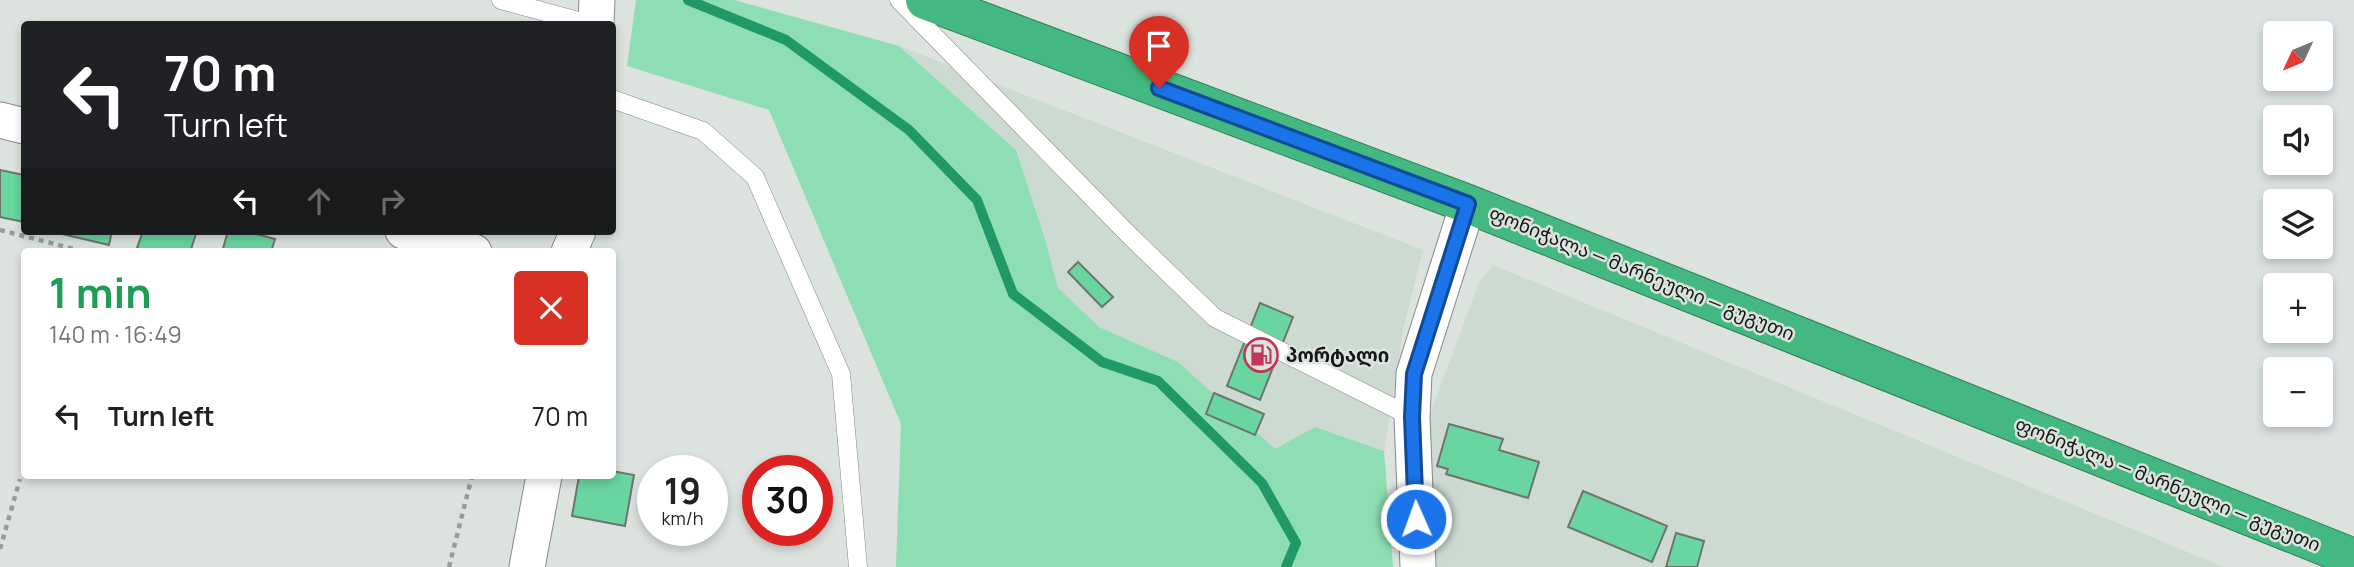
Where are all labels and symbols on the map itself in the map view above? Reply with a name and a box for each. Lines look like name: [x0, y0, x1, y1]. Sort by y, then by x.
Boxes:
pin: [1129, 16, 1189, 88]
north arrow: [2263, 21, 2333, 91]
street label: ფონიჭალა — მარნეული — გუგუთი: [1485, 200, 1799, 346]
fuel station icon: პორტალი: [1242, 336, 1280, 374]
place label: პორტალი: [1286, 342, 1389, 368]
street label: ფონიჭალა — მარნეული — გუგუთი: [2011, 411, 2325, 557]
speed limit sign: 30: [742, 455, 833, 546]
position arrow: [1379, 482, 1453, 556]

